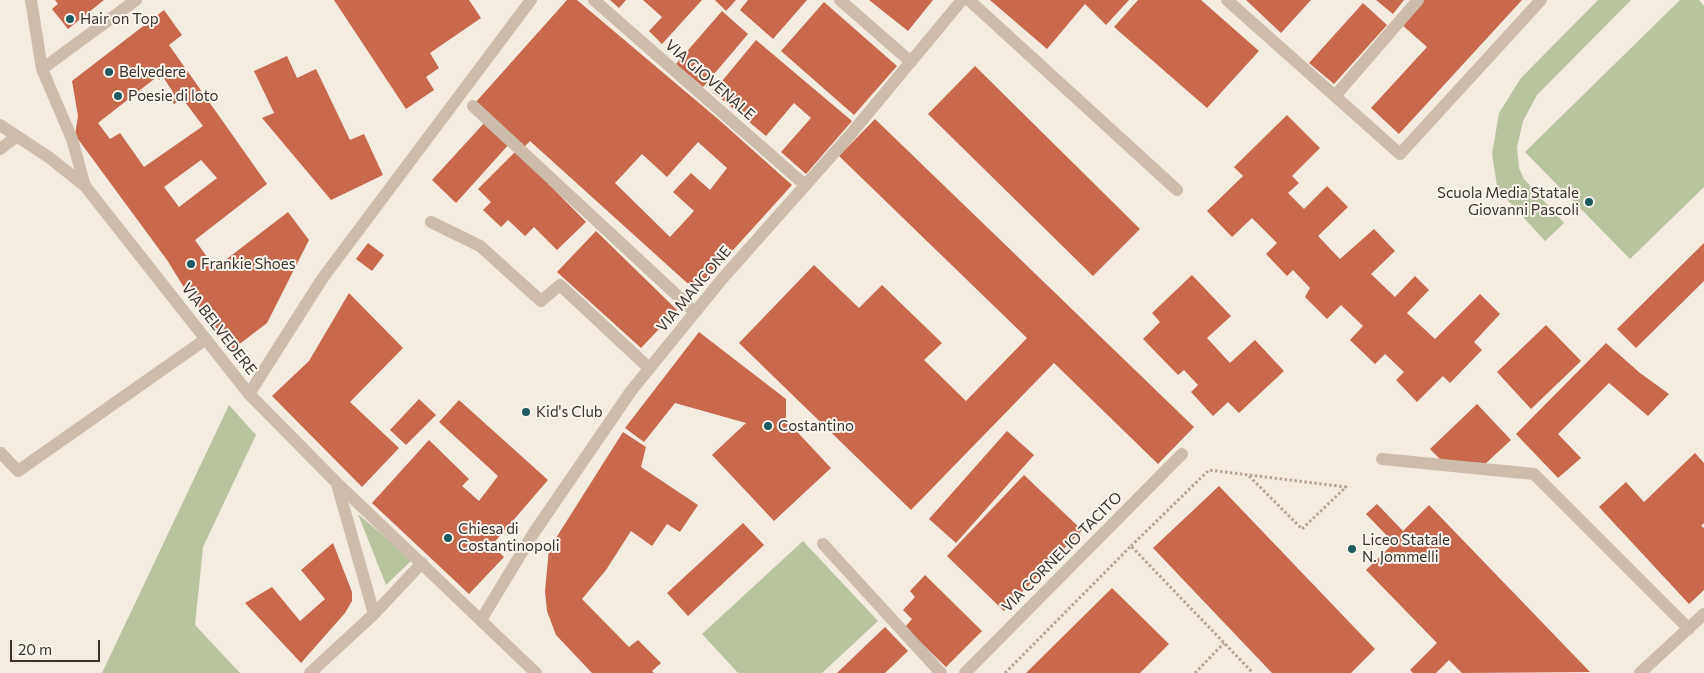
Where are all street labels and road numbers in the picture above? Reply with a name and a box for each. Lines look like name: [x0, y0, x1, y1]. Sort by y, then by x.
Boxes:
street label: VIA GIOVENALE: [661, 36, 759, 124]
street label: VIA MANCONE: [653, 242, 735, 336]
street label: VIA BELVEDERE: [177, 279, 261, 379]
street label: VIA CORNELIO TACITO: [998, 488, 1126, 616]

